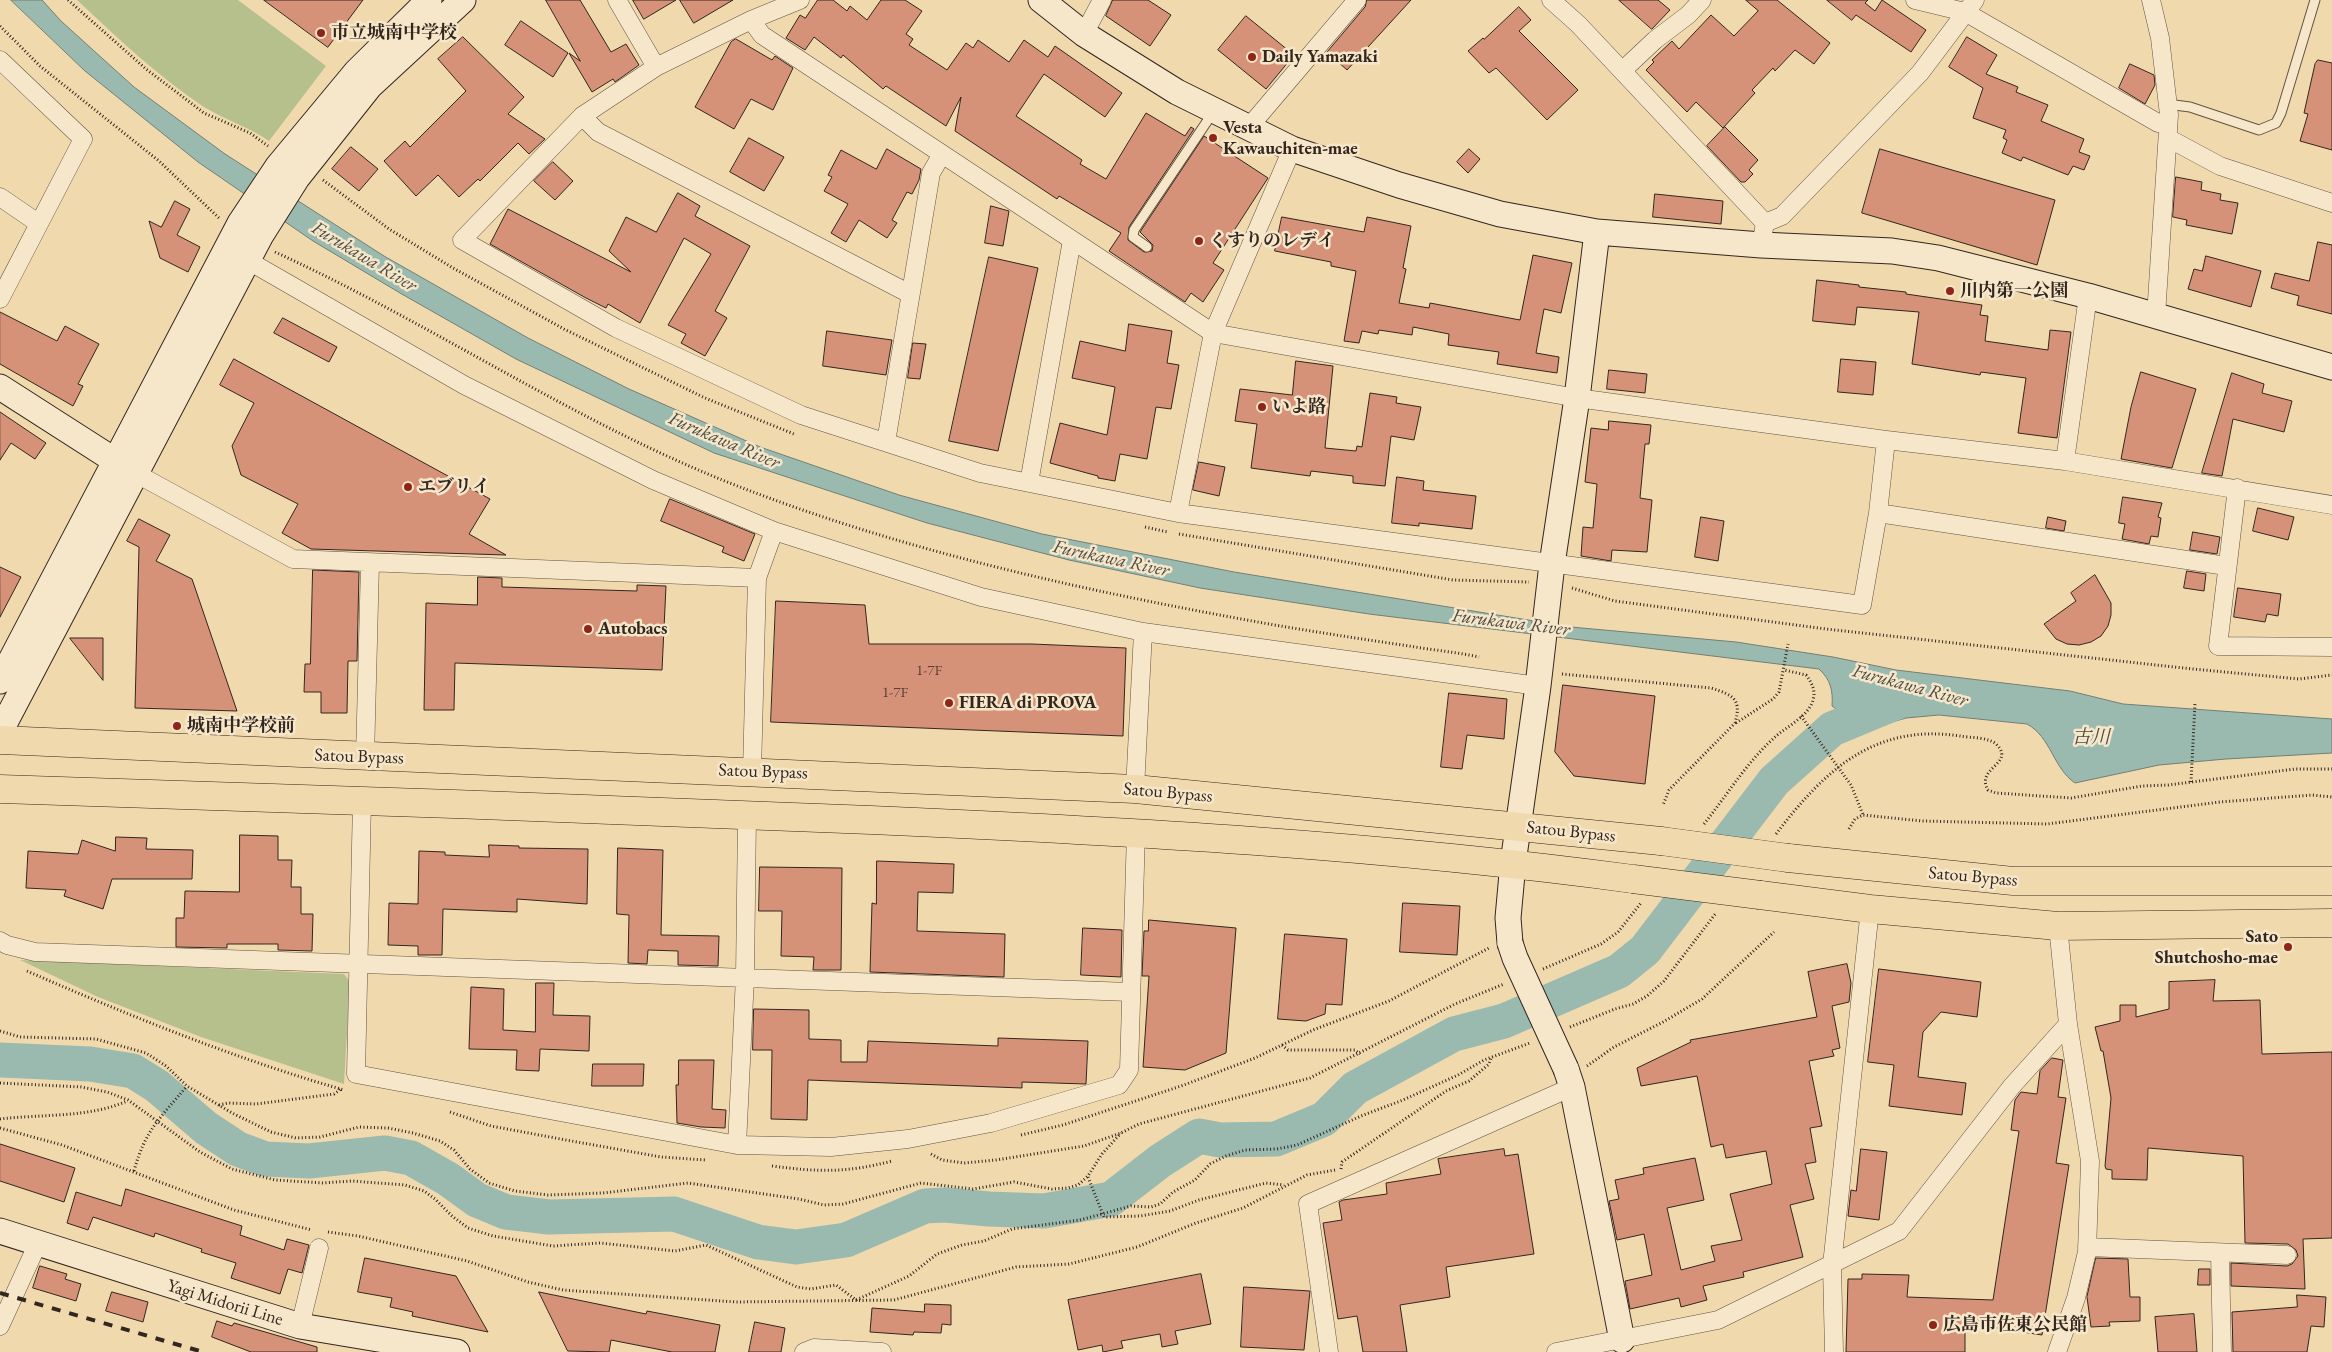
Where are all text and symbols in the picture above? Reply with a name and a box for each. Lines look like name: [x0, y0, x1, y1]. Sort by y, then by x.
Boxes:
place label: 市立城南中学校: [331, 22, 457, 44]
marker: 市立城南中学校: [315, 27, 327, 39]
place label: Daily Yamazaki: [1262, 46, 1378, 68]
marker: Daily Yamazaki: [1246, 51, 1258, 63]
place label: Vesta Kawauchiten-mae: [1223, 117, 1358, 160]
marker: Vesta Kawauchiten-mae: [1207, 132, 1219, 144]
water label: Furukawa River: [307, 217, 421, 297]
place label: くすりのレデイ: [1209, 230, 1335, 252]
marker: くすりのレデイ: [1193, 235, 1205, 247]
place label: 川内第一公園: [1960, 280, 2068, 302]
marker: 川内第一公園: [1944, 285, 1956, 297]
place label: いよ路: [1272, 396, 1326, 418]
marker: いよ路: [1256, 401, 1268, 413]
water label: Furukawa River: [665, 407, 783, 475]
place label: エブリイ: [418, 476, 490, 498]
marker: エブリイ: [402, 481, 414, 493]
water label: Furukawa River: [1051, 536, 1171, 582]
water label: Furukawa River: [1451, 604, 1571, 642]
place label: Autobacs: [598, 618, 667, 640]
marker: Autobacs: [582, 623, 594, 635]
water label: Furukawa River: [1850, 660, 1970, 712]
house number: 1-7F: [916, 662, 942, 680]
house number: 1-7F: [882, 684, 908, 702]
place label: FIERA di PROVA: [959, 692, 1096, 714]
marker: FIERA di PROVA: [943, 697, 955, 709]
place label: 城南中学校前: [187, 715, 295, 737]
marker: 城南中学校前: [171, 720, 183, 732]
water label: 古川: [2072, 727, 2110, 749]
street label: Satou Bypass: [314, 745, 404, 769]
street label: Satou Bypass: [718, 760, 808, 784]
street label: Satou Bypass: [1123, 778, 1213, 808]
street label: Satou Bypass: [1525, 817, 1617, 847]
street label: Satou Bypass: [1928, 862, 2018, 892]
place label: Sato Shutchosho-mae: [2155, 926, 2278, 969]
marker: Sato Shutchosho-mae: [2282, 941, 2294, 953]
street label: Yagi Midorii Line: [164, 1275, 286, 1331]
place label: 広島市佐東公民館: [1943, 1314, 2087, 1336]
marker: 広島市佐東公民館: [1927, 1319, 1939, 1331]

